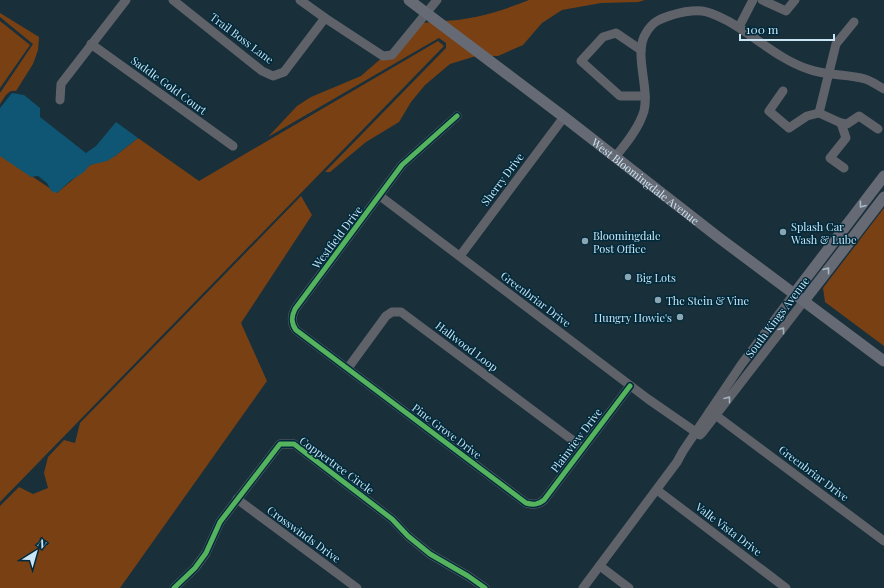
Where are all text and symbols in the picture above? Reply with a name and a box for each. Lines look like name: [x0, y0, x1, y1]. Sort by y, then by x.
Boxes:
street label: Trail Boss Lane: [207, 9, 277, 67]
scale bar: [740, 16, 834, 42]
text: 100 m: [746, 21, 779, 37]
street label: Saddle Gold Court: [128, 52, 210, 118]
street label: West Bloomingdale Avenue: [588, 134, 703, 228]
street label: Sherry Drive: [477, 149, 527, 209]
one-way arrow: [860, 200, 867, 207]
street label: Westfield Drive: [308, 202, 366, 272]
place label: Splash Car Wash & Lube: [790, 219, 857, 247]
marker: Splash Car Wash & Lube: [778, 227, 788, 237]
place label: Bloomingdale Post Office: [593, 228, 661, 256]
marker: Bloomingdale Post Office: [580, 236, 590, 246]
street label: Greenbriar Drive: [498, 268, 574, 331]
one-way arrow: [823, 268, 830, 275]
place label: Big Lots: [636, 270, 676, 285]
marker: Big Lots: [623, 272, 633, 282]
street label: South Kings Avenue: [742, 273, 813, 361]
place label: The Stein & Vine: [666, 293, 749, 308]
marker: The Stein & Vine: [653, 295, 663, 305]
place label: Hungry Howie's: [594, 310, 672, 325]
marker: Hungry Howie's: [675, 312, 685, 322]
street label: Hallwood Loop: [433, 318, 501, 374]
one-way arrow: [778, 328, 785, 335]
one-way arrow: [724, 397, 731, 404]
street label: Pine Grove Drive: [409, 400, 485, 462]
street label: Plainview Drive: [547, 405, 605, 475]
street label: Coppertree Circle: [297, 433, 378, 497]
street label: Greenbriar Drive: [776, 442, 852, 505]
street label: Valle Vista Drive: [692, 498, 766, 559]
street label: Crosswinds Drive: [264, 502, 344, 566]
north arrow: [16, 532, 56, 572]
text: N: [35, 535, 50, 552]

